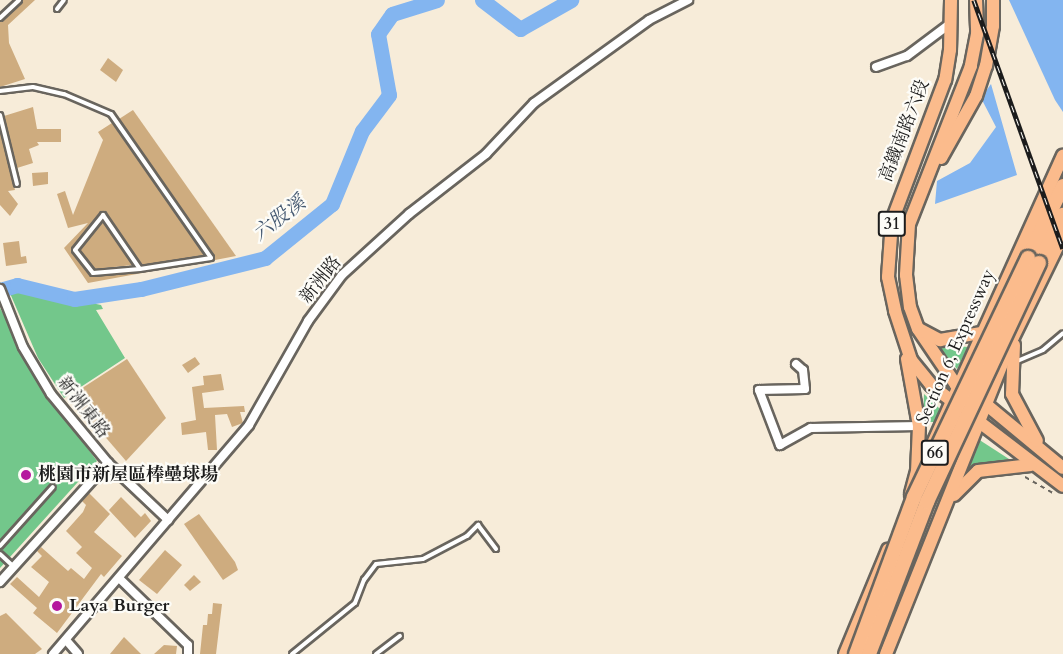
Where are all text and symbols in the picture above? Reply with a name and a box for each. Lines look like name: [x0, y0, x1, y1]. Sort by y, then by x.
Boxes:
street label: 高鐵南路六段: [876, 77, 934, 185]
water label: 六股溪: [248, 190, 310, 246]
road number: 31: [877, 211, 907, 237]
street label: 新洲路: [296, 252, 346, 308]
street label: Section 6, Expressway: [912, 266, 1000, 428]
street label: 新洲東路: [52, 373, 114, 443]
road number: 66: [920, 440, 950, 466]
place label: 桃園市新屋區棒壘球場: [38, 464, 218, 486]
marker: 桃園市新屋區棒壘球場: [19, 468, 33, 482]
place label: Laya Burger: [69, 595, 170, 617]
marker: Laya Burger: [50, 599, 64, 613]

